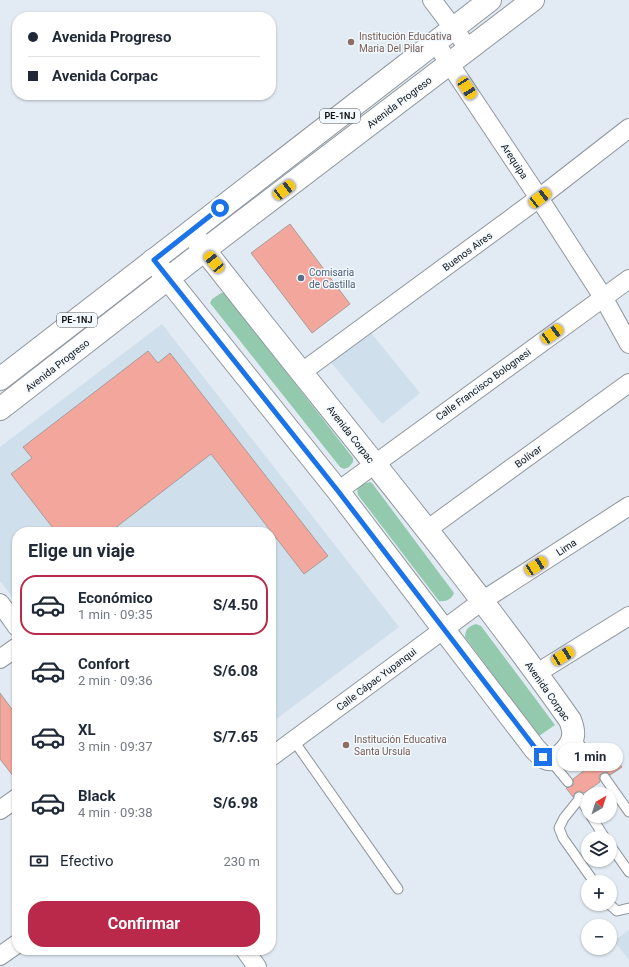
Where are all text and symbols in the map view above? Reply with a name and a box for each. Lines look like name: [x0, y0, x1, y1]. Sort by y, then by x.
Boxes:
text: Avenida Progreso: [52, 28, 172, 46]
place label: Institución Educativa Maria Del Pilar: [359, 31, 452, 54]
marker: Institución Educativa Maria Del Pilar: [346, 37, 356, 47]
text: Avenida Corpac: [52, 67, 158, 85]
street label: Avenida Progreso: [365, 74, 434, 130]
car: [455, 75, 479, 101]
road number: PE-1NJ: [320, 109, 360, 123]
street label: Arequipa: [499, 142, 530, 181]
car: [271, 178, 297, 202]
car: [527, 186, 553, 210]
route start: [211, 199, 229, 217]
street label: Buenos Aires: [440, 230, 494, 273]
car: [202, 249, 226, 275]
place label: Comisaria de Castilla: [309, 267, 356, 290]
marker: Comisaria de Castilla: [296, 273, 306, 283]
road number: PE-1NJ: [57, 313, 97, 327]
car: [539, 322, 565, 346]
street label: Avenida Progreso: [23, 337, 92, 394]
street label: Calle Francisco Bolognesi: [434, 346, 533, 423]
street label: Avenida Corpac: [325, 403, 376, 465]
street label: Bolívar: [513, 443, 544, 470]
street label: Lima: [554, 537, 579, 558]
text: Elige un viaje: [28, 540, 135, 561]
car: [523, 554, 549, 578]
icon: car: [30, 587, 66, 623]
text: Económico: [78, 589, 153, 607]
text: S/4.50: [213, 596, 258, 614]
text: 1 min · 09:35: [78, 607, 153, 622]
car: [550, 645, 576, 667]
street label: Calle Cápac Yupanqui: [334, 646, 418, 713]
icon: car: [30, 653, 66, 689]
text: Confort: [78, 655, 129, 673]
street label: Avenida Corpac: [523, 660, 572, 723]
text: S/6.08: [213, 662, 258, 680]
text: 2 min · 09:36: [78, 673, 153, 688]
icon: car: [30, 719, 66, 755]
text: XL: [78, 721, 96, 739]
text: S/7.65: [213, 728, 258, 746]
place label: Institución Educativa Santa Ursula: [354, 734, 447, 757]
text: 3 min · 09:37: [78, 739, 153, 754]
marker: Institución Educativa Santa Ursula: [341, 740, 351, 750]
callout: 1 min: [557, 743, 623, 771]
route end: [534, 748, 552, 766]
text: 1 min: [574, 749, 606, 764]
icon: car: [30, 785, 66, 821]
text: Black: [78, 787, 115, 805]
north arrow: [581, 787, 617, 823]
map controls: [581, 787, 617, 955]
text: S/6.98: [213, 794, 258, 812]
text: 4 min · 09:38: [78, 805, 153, 820]
button: layers: [581, 831, 617, 867]
icon: cash: [28, 850, 50, 872]
text: Efectivo: [60, 852, 114, 870]
text: 230 m: [223, 854, 260, 869]
button: +: [581, 875, 617, 911]
button: Confirmar: [28, 901, 260, 947]
button: −: [581, 919, 617, 955]

